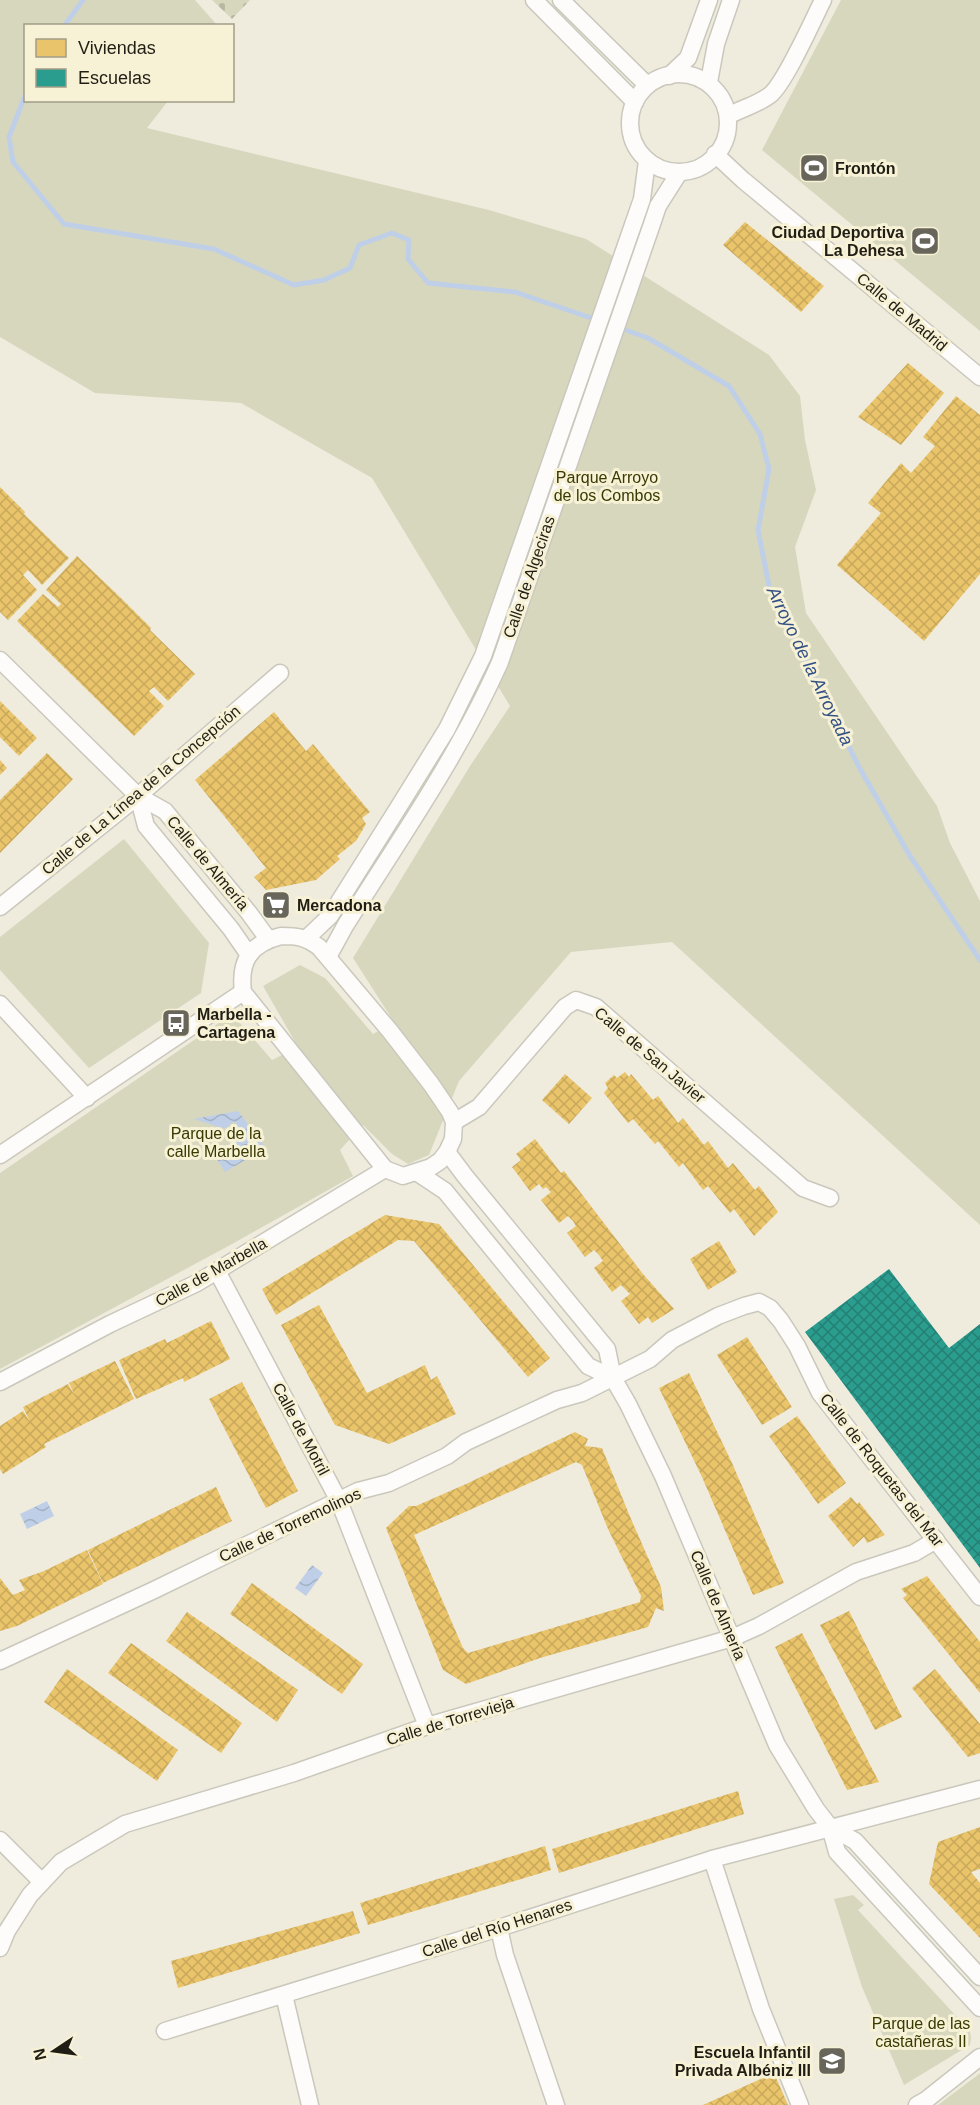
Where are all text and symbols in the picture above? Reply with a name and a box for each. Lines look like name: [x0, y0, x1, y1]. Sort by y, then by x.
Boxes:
legend: [24, 24, 234, 102]
text: Viviendas: [78, 38, 156, 58]
text: Escuelas: [78, 68, 151, 88]
sports icon: Frontón: [798, 152, 830, 184]
place label: Frontón: [835, 160, 895, 177]
place label: Ciudad Deportiva La Dehesa: [772, 224, 904, 259]
sports icon: Ciudad Deportiva La Dehesa: [909, 225, 941, 257]
street label: Calle de Madrid: [854, 269, 950, 355]
park label: Parque Arroyo de los Combos: [554, 469, 660, 504]
street label: Calle de Algeciras: [500, 514, 558, 640]
water label: Arroyo de la Arroyada: [762, 582, 857, 749]
street label: Calle de La Línea de la Concepción: [38, 702, 244, 878]
street label: Calle de Almería: [164, 813, 252, 914]
supermarket icon: Mercadona: [260, 889, 292, 921]
place label: Mercadona: [297, 897, 382, 914]
street label: Calle de San Javier: [591, 1004, 709, 1107]
place label: Marbella - Cartagena: [197, 1006, 275, 1041]
bus stop icon: Marbella - Cartagena: [160, 1007, 192, 1039]
park label: Parque de la calle Marbella: [167, 1125, 265, 1160]
street label: Calle de Marbella: [152, 1234, 270, 1310]
street label: Calle de Motril: [269, 1380, 333, 1478]
street label: Calle de Roquetas del Mar: [817, 1390, 947, 1550]
street label: Calle de Torremolinos: [216, 1485, 364, 1565]
street label: Calle de Almería: [687, 1548, 749, 1662]
street label: Calle de Torrevieja: [384, 1694, 516, 1748]
street label: Calle del Río Henares: [420, 1896, 574, 1960]
park label: Parque de las castañeras II: [872, 2015, 970, 2050]
north arrow: [24, 2021, 84, 2081]
place label: Escuela Infantil Privada Albéniz III: [675, 2044, 811, 2079]
school or university icon: Escuela Infantil Privada Albéniz III: [816, 2045, 848, 2077]
text: N: [30, 2047, 49, 2062]

